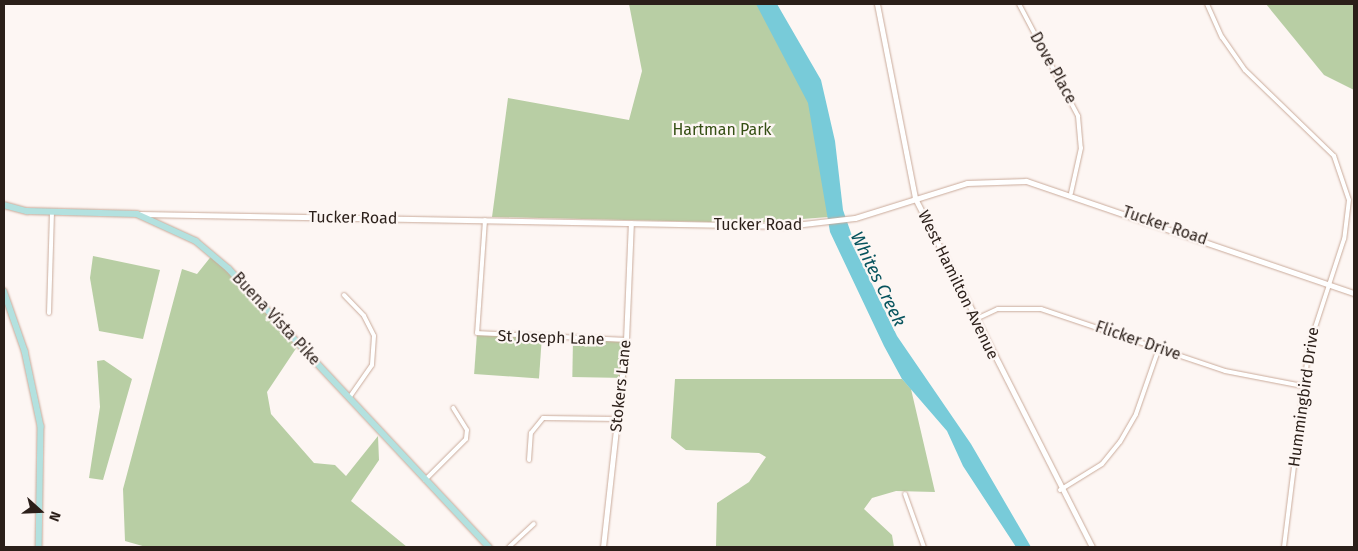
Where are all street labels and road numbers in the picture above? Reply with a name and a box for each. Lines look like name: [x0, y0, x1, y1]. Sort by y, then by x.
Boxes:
street label: Dove Place: [1025, 29, 1081, 107]
street label: Tucker Road: [1120, 202, 1210, 250]
street label: West Hamilton Avenue: [914, 207, 1002, 363]
street label: Tucker Road: [309, 208, 397, 228]
street label: Tucker Road: [714, 215, 802, 235]
street label: Buena Vista Pike: [228, 269, 324, 369]
street label: Flicker Drive: [1093, 317, 1183, 365]
street label: Hummingbird Drive: [1285, 326, 1323, 468]
street label: St Joseph Lane: [497, 327, 605, 349]
street label: Stokers Lane: [607, 339, 635, 433]

